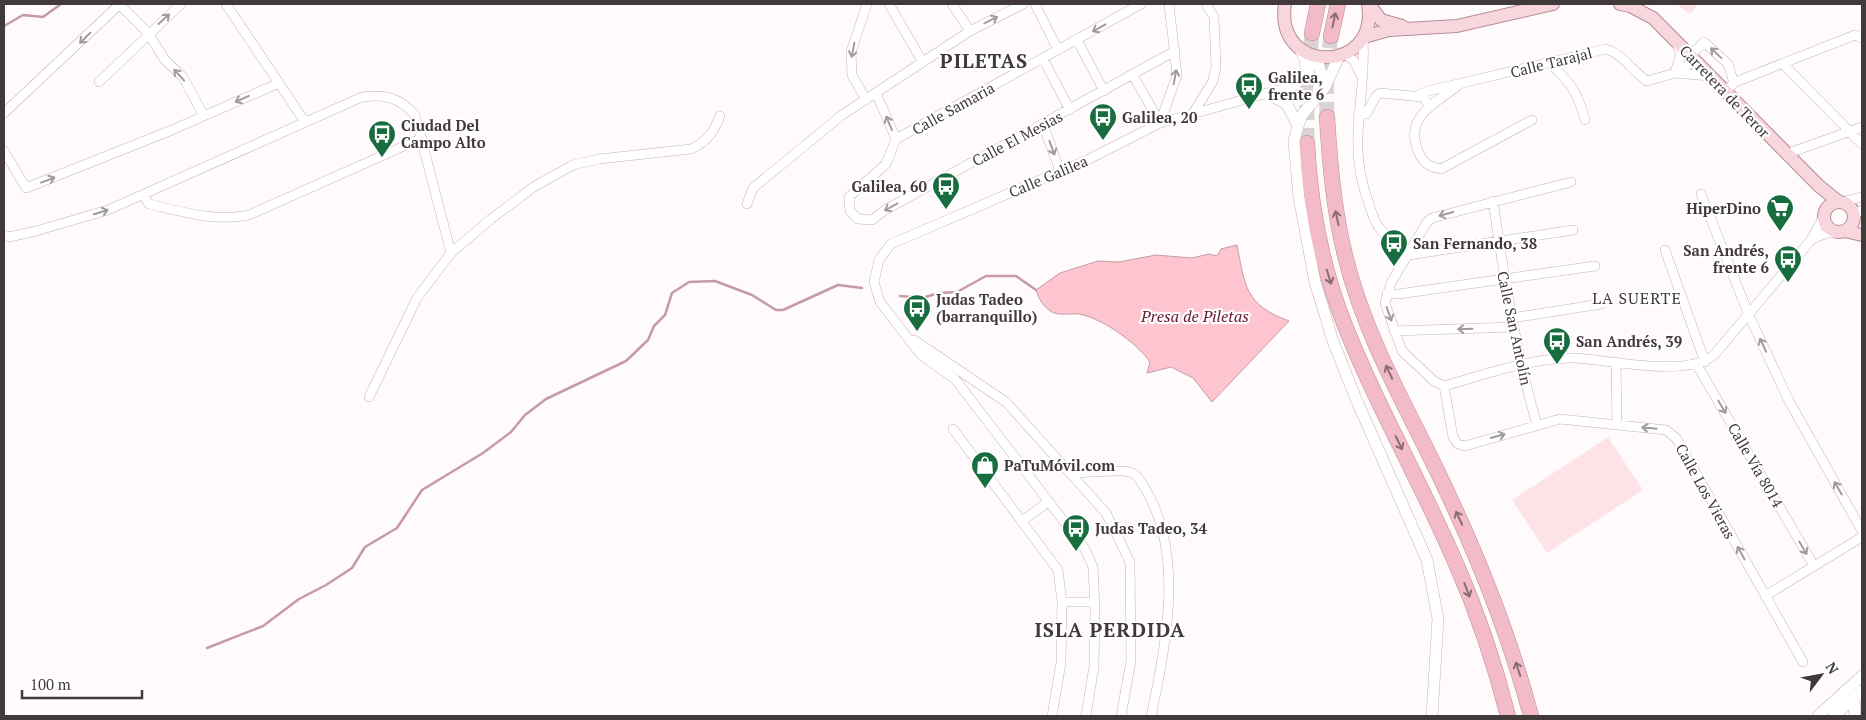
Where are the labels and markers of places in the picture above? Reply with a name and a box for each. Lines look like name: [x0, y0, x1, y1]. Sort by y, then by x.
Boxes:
place label: Galilea, frente 6: [1268, 67, 1325, 104]
bus stop icon: Galilea, frente 6: [1234, 71, 1264, 110]
bus stop icon: Galilea, 20: [1088, 102, 1118, 141]
place label: Galilea, 20: [1122, 107, 1198, 127]
place label: Ciudad Del Campo Alto: [401, 115, 486, 152]
bus stop icon: Ciudad Del Campo Alto: [367, 119, 397, 158]
bus stop icon: Galilea, 60: [931, 171, 961, 210]
place label: Galilea, 60: [852, 176, 928, 196]
supermarket icon: HiperDino: [1765, 193, 1795, 232]
place label: HiperDino: [1686, 198, 1761, 218]
bus stop icon: San Fernando, 38: [1379, 228, 1409, 267]
place label: San Fernando, 38: [1413, 233, 1537, 253]
place label: San Andrés, frente 6: [1683, 240, 1770, 277]
bus stop icon: San Andrés, frente 6: [1773, 244, 1803, 283]
place label: Judas Tadeo (barranquillo): [936, 289, 1037, 326]
bus stop icon: Judas Tadeo (barranquillo): [902, 293, 932, 332]
bus stop icon: San Andrés, 39: [1542, 326, 1572, 365]
place label: San Andrés, 39: [1576, 331, 1682, 351]
shop icon: PaTuMóvil.com: [970, 450, 1000, 489]
place label: PaTuMóvil.com: [1004, 455, 1115, 475]
bus stop icon: Judas Tadeo, 34: [1061, 513, 1091, 552]
place label: Judas Tadeo, 34: [1095, 518, 1207, 538]

